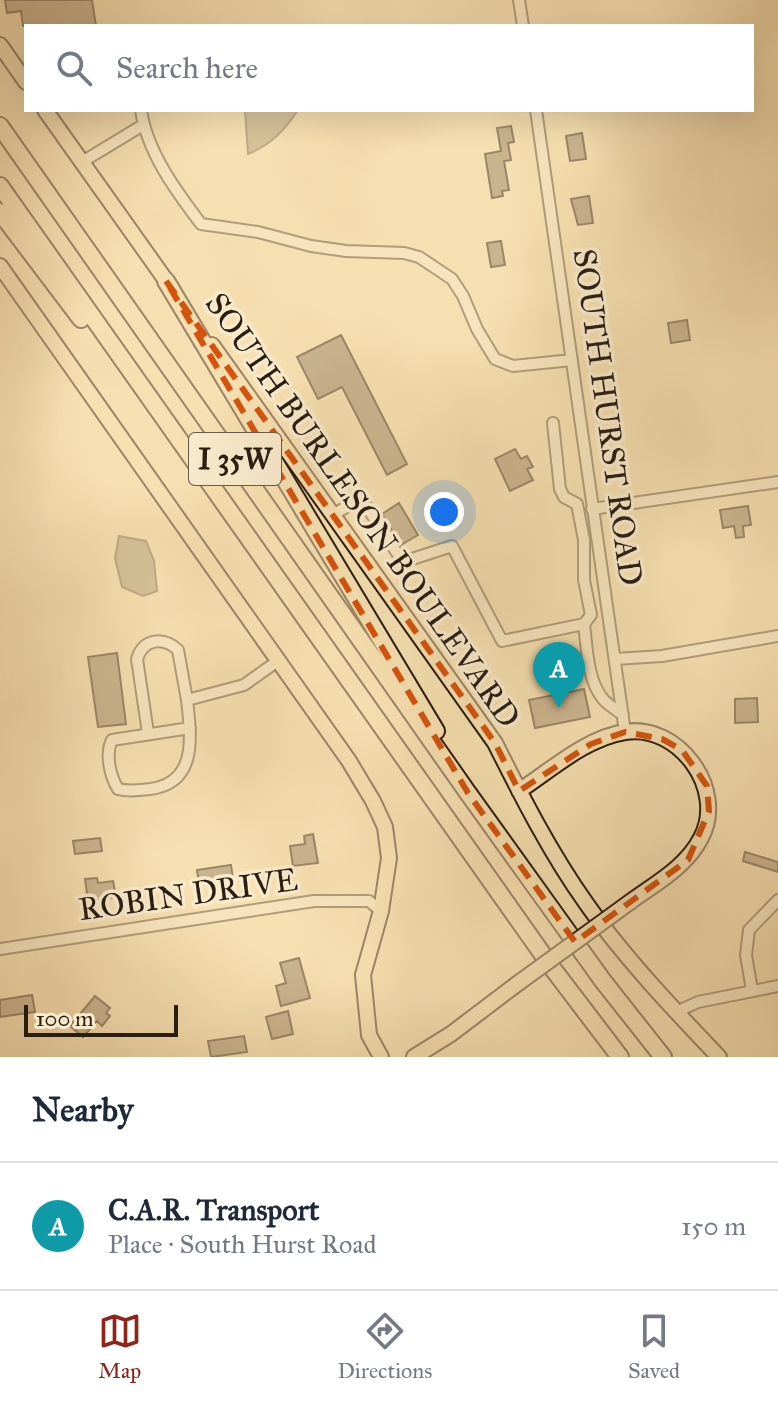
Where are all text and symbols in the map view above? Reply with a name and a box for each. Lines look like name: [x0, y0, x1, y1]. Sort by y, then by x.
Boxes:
search box: [24, 24, 754, 112]
icon: search: [52, 46, 96, 90]
text: Search here: [116, 50, 258, 86]
street label: SOUTH HURST ROAD: [565, 246, 650, 588]
street label: SOUTH BURLESON BOULEVARD: [197, 285, 528, 735]
road number: I 35W: [189, 433, 281, 485]
your location: [424, 492, 464, 532]
pin: A: [533, 642, 585, 708]
street label: ROBIN DRIVE: [76, 860, 300, 929]
scale bar: [24, 1001, 178, 1037]
text: 100 m: [36, 1005, 93, 1032]
text: Nearby: [32, 1089, 134, 1130]
text: C.A.R. Transport: [108, 1192, 319, 1228]
text: A: [49, 1210, 67, 1242]
text: 150 m: [681, 1210, 746, 1242]
text: Place · South Hurst Road: [108, 1228, 376, 1260]
tab: Map: [98, 1309, 142, 1384]
tab: Directions: [337, 1309, 432, 1384]
tab: Saved: [628, 1309, 680, 1384]

